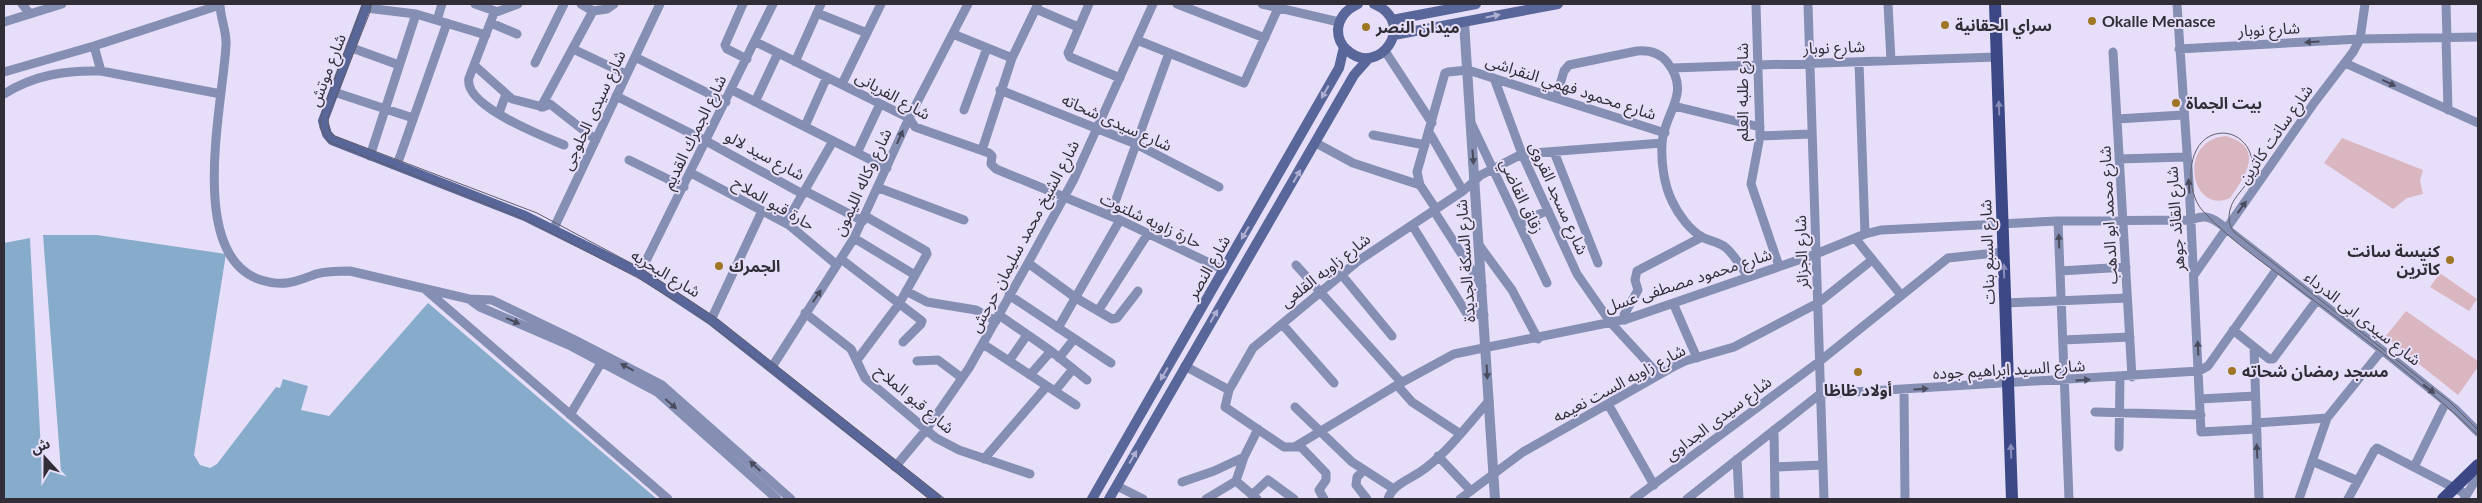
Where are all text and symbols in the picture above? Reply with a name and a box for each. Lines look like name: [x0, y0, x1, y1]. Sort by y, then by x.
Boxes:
place label: Okalle Menasce: [2102, 11, 2216, 30]
one-way arrow: [1485, 12, 1501, 20]
place label: سراي الحقانية: [1955, 15, 2052, 39]
marker: Okalle Menasce: [2086, 15, 2098, 27]
place label: ميدان النصر: [1375, 17, 1460, 37]
street label: شارع نوبار: [2237, 17, 2301, 44]
marker: سراي الحقانية: [1939, 19, 1951, 31]
marker: ميدان النصر: [1360, 21, 1372, 33]
street label: شارع موتش: [304, 31, 353, 110]
street label: شارع نوبار: [1802, 36, 1865, 61]
one-way arrow: [2303, 38, 2319, 46]
street label: شارع طلبه العلم: [1732, 43, 1755, 141]
street label: شارع سيدى الحلوجى: [556, 47, 632, 175]
street label: شارع محمود فهمي النقراشى: [1482, 50, 1659, 127]
street label: شارع الفريانى: [851, 66, 934, 126]
street label: شارع الجمرك القديم: [658, 71, 733, 194]
street label: شارع سانت كاترين: [2233, 80, 2319, 189]
one-way arrow: [2382, 80, 2396, 88]
one-way arrow: [1321, 85, 1330, 98]
street label: شارع سيدى شحاته: [1058, 89, 1175, 158]
place label: بيت الجماة: [2186, 93, 2262, 113]
marker: بيت الجماة: [2170, 97, 2182, 109]
one-way arrow: [1994, 100, 2002, 116]
street label: شارع وكاله الليمون: [828, 125, 898, 240]
street label: شارع سيد لالو: [720, 126, 808, 187]
one-way arrow: [897, 130, 905, 144]
street label: شارع الشيخ محمد سليمان حرحش: [965, 136, 1086, 337]
street label: شارع مسجد القروى: [1522, 138, 1593, 259]
street label: شارع محمد ابو الدهب: [2094, 145, 2125, 285]
one-way arrow: [1470, 150, 1478, 166]
street label: زقاق القاضي: [1493, 155, 1548, 238]
street label: شارع القائد جوهر: [2161, 166, 2192, 273]
one-way arrow: [1292, 170, 1301, 183]
street label: حارة قبو الملاح: [728, 172, 818, 237]
one-way arrow: [2185, 177, 2193, 193]
street label: حارة زاويه شلتوت: [1097, 188, 1205, 252]
street label: شارع السكة الجديدة: [1451, 199, 1482, 323]
street label: شارع السبع بنات: [1975, 199, 2002, 305]
one-way arrow: [2237, 201, 2248, 214]
street label: شارع الجزائر: [1790, 215, 1815, 290]
one-way arrow: [1241, 226, 1249, 240]
street label: شارع زاويه القلعى: [1276, 229, 1376, 314]
street label: شارع النصر: [1181, 232, 1237, 305]
one-way arrow: [2055, 232, 2063, 248]
place label: كنيسة سانت كاترين: [2347, 241, 2441, 279]
street label: شارع محمود مصطفى عسل: [1602, 244, 1775, 319]
street label: شارع البحريه: [626, 245, 704, 304]
marker: كنيسة سانت كاترين: [2444, 254, 2456, 266]
place label: الجمرك: [729, 256, 780, 276]
marker: الجمرك: [713, 260, 725, 272]
one-way arrow: [2000, 262, 2008, 278]
street label: شارع سيدى ابى الدرداء: [2299, 266, 2425, 372]
one-way arrow: [812, 289, 821, 303]
one-way arrow: [1210, 310, 1219, 323]
one-way arrow: [506, 317, 520, 325]
street label: شارع زاويه الست نعيمه: [1549, 340, 1690, 429]
one-way arrow: [2194, 340, 2202, 356]
street label: شارع السيد ابراهيم جوده: [1932, 355, 2086, 386]
street label: شارع قبو الملاح: [870, 360, 958, 440]
place label: مسجد رمضان شحاته: [2242, 361, 2389, 381]
one-way arrow: [620, 363, 635, 371]
one-way arrow: [1484, 364, 1492, 380]
marker: مسجد رمضان شحاته: [2226, 365, 2238, 377]
marker: أولاد ظاظا: [1852, 366, 1864, 378]
one-way arrow: [1160, 367, 1169, 381]
street label: شارع سيدى الجداوى: [1661, 371, 1777, 467]
one-way arrow: [2076, 375, 2092, 383]
place label: أولاد ظاظا: [1824, 380, 1892, 400]
one-way arrow: [2422, 384, 2435, 395]
one-way arrow: [1913, 385, 1929, 393]
one-way arrow: [665, 399, 678, 410]
north arrow: [20, 433, 70, 483]
text: ش: [28, 434, 52, 457]
one-way arrow: [2006, 442, 2014, 458]
one-way arrow: [2253, 442, 2261, 458]
one-way arrow: [1129, 450, 1137, 464]
one-way arrow: [749, 460, 761, 472]

